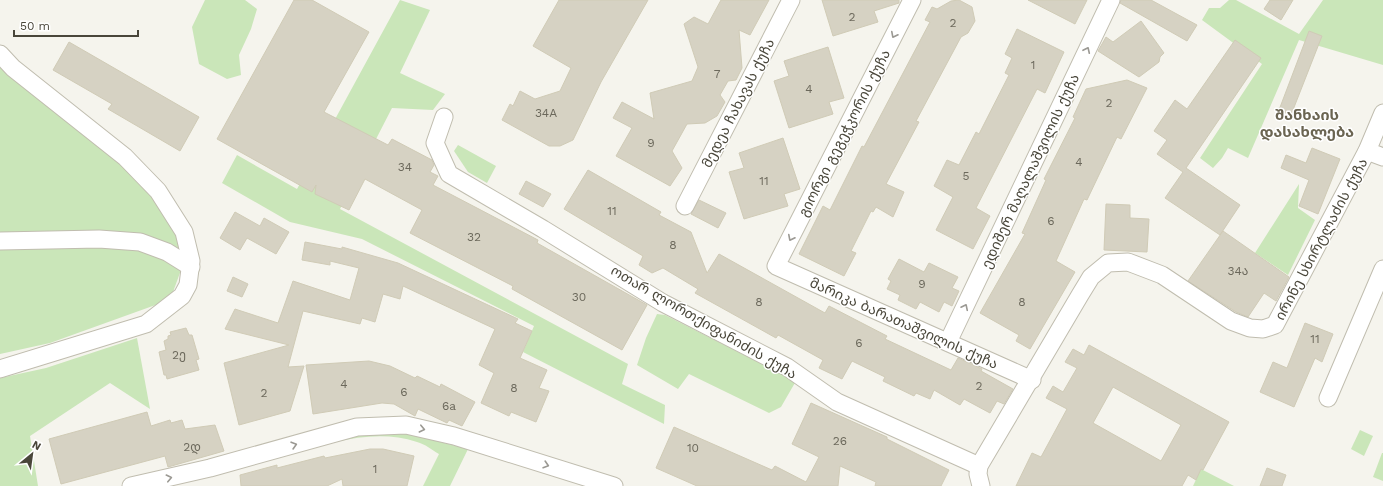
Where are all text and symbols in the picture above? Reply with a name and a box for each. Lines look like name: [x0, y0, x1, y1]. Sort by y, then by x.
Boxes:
house number: 2: [849, 10, 856, 24]
scale bar: [14, 12, 138, 38]
house number: 2: [950, 16, 957, 30]
text: 50 m: [20, 19, 50, 33]
one-way arrow: [891, 31, 899, 38]
street label: მედეა ჩახავას ქუჩა: [699, 36, 778, 171]
street label: გიორგი გეგეჭკორის ქუჩა: [795, 47, 894, 220]
one-way arrow: [1082, 47, 1090, 55]
house number: 1: [1031, 58, 1035, 72]
house number: 7: [714, 67, 721, 81]
street label: ედიშერ მაღალაშვილის ქუჩა: [978, 71, 1083, 271]
house number: 4: [805, 82, 813, 96]
house number: 2: [1106, 96, 1113, 110]
house number: 34A: [535, 106, 557, 120]
district label: შანხაის დასახლება: [1260, 106, 1354, 141]
house number: 9: [647, 136, 655, 150]
house number: 4: [1075, 155, 1083, 169]
street label: ირინე სხირტლაძის ქუჩა: [1271, 155, 1371, 323]
house number: 34: [398, 160, 412, 174]
house number: 5: [963, 169, 970, 183]
house number: 11: [759, 174, 769, 188]
house number: 11: [607, 204, 617, 218]
house number: 6: [1047, 214, 1055, 228]
house number: 32: [467, 230, 481, 244]
one-way arrow: [788, 234, 795, 241]
house number: 8: [669, 238, 677, 252]
street label: ოთარ ლორთქიფანიძის ქუჩა: [608, 262, 800, 383]
house number: 34ა: [1228, 264, 1248, 278]
street label: მარიკა ბარათაშვილის ქუჩა: [807, 274, 1001, 373]
house number: 9: [918, 277, 926, 291]
house number: 30: [572, 290, 586, 304]
house number: 8: [755, 295, 763, 309]
house number: 8: [1018, 295, 1026, 309]
one-way arrow: [960, 303, 968, 311]
house number: 11: [1310, 332, 1320, 346]
house number: 6: [855, 336, 863, 350]
house number: 2ე: [172, 348, 186, 362]
house number: 4: [340, 377, 348, 391]
house number: 2: [976, 379, 983, 393]
house number: 8: [510, 381, 518, 395]
house number: 6: [400, 385, 408, 399]
house number: 2: [261, 386, 268, 400]
house number: 6a: [442, 399, 456, 413]
one-way arrow: [418, 424, 425, 432]
north arrow: [12, 434, 52, 474]
house number: 26: [833, 434, 847, 448]
text: N: [30, 438, 43, 453]
house number: 2დ: [183, 440, 201, 455]
one-way arrow: [291, 441, 298, 450]
house number: 10: [687, 441, 699, 455]
one-way arrow: [542, 460, 549, 469]
house number: 1: [373, 462, 377, 476]
one-way arrow: [165, 474, 172, 482]

